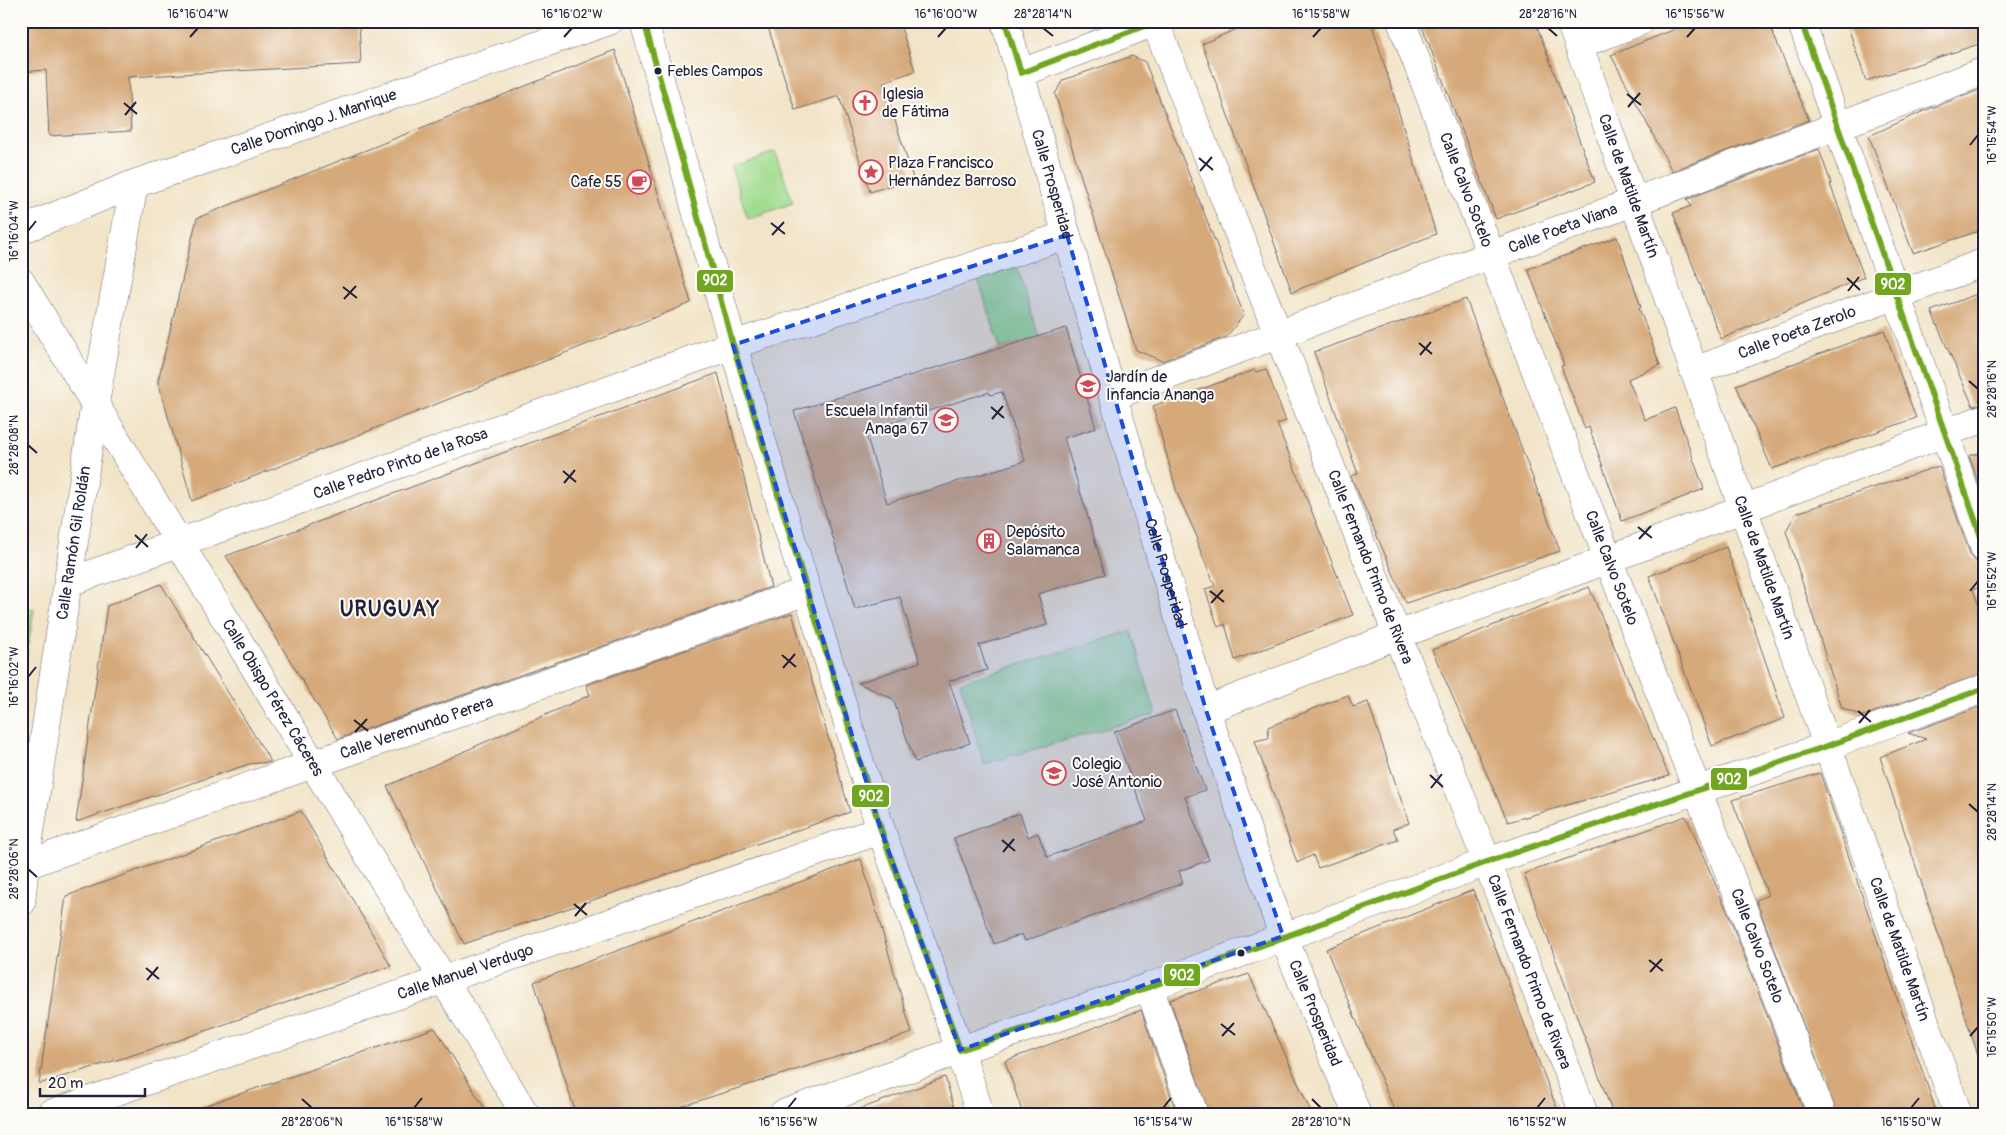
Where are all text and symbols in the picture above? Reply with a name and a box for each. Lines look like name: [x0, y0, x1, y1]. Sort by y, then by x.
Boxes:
text: 16°16'04"W: [167, 7, 229, 22]
text: 16°16'02"W: [541, 7, 603, 22]
text: 16°16'00"W: [915, 7, 977, 22]
text: 28°28'14"N: [1014, 7, 1072, 22]
text: 16°15'58"W: [1292, 7, 1350, 22]
text: 28°28'16"N: [1519, 7, 1577, 22]
text: 16°15'56"W: [1665, 7, 1725, 22]
place label: Febles Campos: [667, 62, 763, 81]
marker: Febles Campos: [653, 66, 663, 76]
place label: Iglesia de Fátima: [882, 84, 949, 122]
street label: Calle Domingo J. Manrique: [228, 85, 399, 160]
church icon: Iglesia de Fátima: [852, 90, 878, 116]
text: 16°15'54"W: [1985, 105, 2000, 165]
street label: Calle de Matilde Martín: [1594, 111, 1663, 261]
street label: Calle Prosperidad: [1027, 127, 1077, 242]
street label: Calle Calvo Sotelo: [1435, 130, 1497, 251]
place label: Plaza Francisco Hernández Barroso: [888, 153, 1017, 191]
place icon: Plaza Francisco Hernández Barroso: [858, 159, 884, 185]
cafe icon: Cafe 55: [626, 169, 652, 195]
place label: Cafe 55: [570, 172, 622, 192]
street label: Calle Poeta Viana: [1505, 199, 1620, 258]
text: 16°16'04"W: [7, 200, 22, 262]
line badge: 902: [696, 269, 734, 293]
text: 902: [703, 272, 727, 289]
line badge: 902: [1874, 272, 1912, 296]
text: 902: [1881, 276, 1905, 293]
street label: Calle Poeta Zerolo: [1735, 301, 1859, 364]
text: 28°28'16"N: [1985, 360, 2000, 418]
place label: Jardín de Infancia Ananga: [1106, 367, 1214, 405]
school or university icon: Jardín de Infancia Ananga: [1075, 373, 1101, 399]
place label: Escuela Infantil Anaga 67: [825, 401, 929, 439]
school or university icon: Escuela Infantil Anaga 67: [933, 407, 959, 433]
text: 28°28'08"N: [7, 415, 22, 475]
street label: Calle Pedro Pinto de la Rosa: [311, 423, 491, 504]
street label: Calle Ramón Gil Roldán: [52, 465, 95, 621]
street label: Calle Fernando Primo de Rivera: [1323, 467, 1418, 667]
street label: Calle de Matilde Martín: [1729, 493, 1799, 642]
street label: Calle Calvo Sotelo: [1580, 508, 1643, 628]
street label: Calle Prosperidad: [1140, 516, 1191, 630]
place label: Depósito Salamanca: [1006, 522, 1080, 560]
building icon: Depósito Salamanca: [976, 528, 1002, 554]
text: 16°15'52"W: [1985, 552, 2000, 610]
district label: URUGUAY: [340, 596, 440, 623]
street label: Calle Obispo Pérez Cáceres: [218, 615, 328, 780]
text: 16°16'02"W: [7, 646, 22, 708]
street label: Calle Veremundo Perera: [337, 692, 496, 764]
place label: Colegio José Antonio: [1072, 754, 1162, 792]
school or university icon: Colegio José Antonio: [1041, 760, 1067, 786]
line badge: 902: [1710, 767, 1748, 791]
text: 902: [1717, 771, 1741, 788]
text: 28°28'14"N: [1985, 783, 2000, 841]
line badge: 902: [851, 784, 890, 808]
text: 902: [859, 788, 883, 805]
text: 28°28'06"N: [7, 838, 22, 900]
street label: Calle Fernando Primo de Rivera: [1483, 872, 1576, 1072]
street label: Calle de Matilde Martín: [1865, 875, 1934, 1024]
street label: Calle Calvo Sotelo: [1726, 886, 1789, 1006]
street label: Calle Manuel Verdugo: [395, 939, 536, 1005]
unlabelled marker: [1236, 948, 1246, 958]
street label: Calle Prosperidad: [1284, 957, 1346, 1069]
line badge: 902: [1163, 963, 1201, 987]
text: 902: [1170, 967, 1194, 984]
text: 16°15'50"W: [1985, 997, 2000, 1057]
scale bar: [40, 1065, 145, 1097]
text: 20 m: [48, 1074, 83, 1093]
text: 28°28'06"N: [281, 1115, 343, 1130]
text: 16°15'58"W: [385, 1115, 443, 1130]
text: 16°15'56"W: [758, 1115, 818, 1130]
text: 16°15'54"W: [1133, 1115, 1193, 1130]
text: 28°28'10"N: [1291, 1115, 1351, 1130]
text: 16°15'52"W: [1508, 1115, 1566, 1130]
text: 16°15'50"W: [1881, 1115, 1941, 1130]

